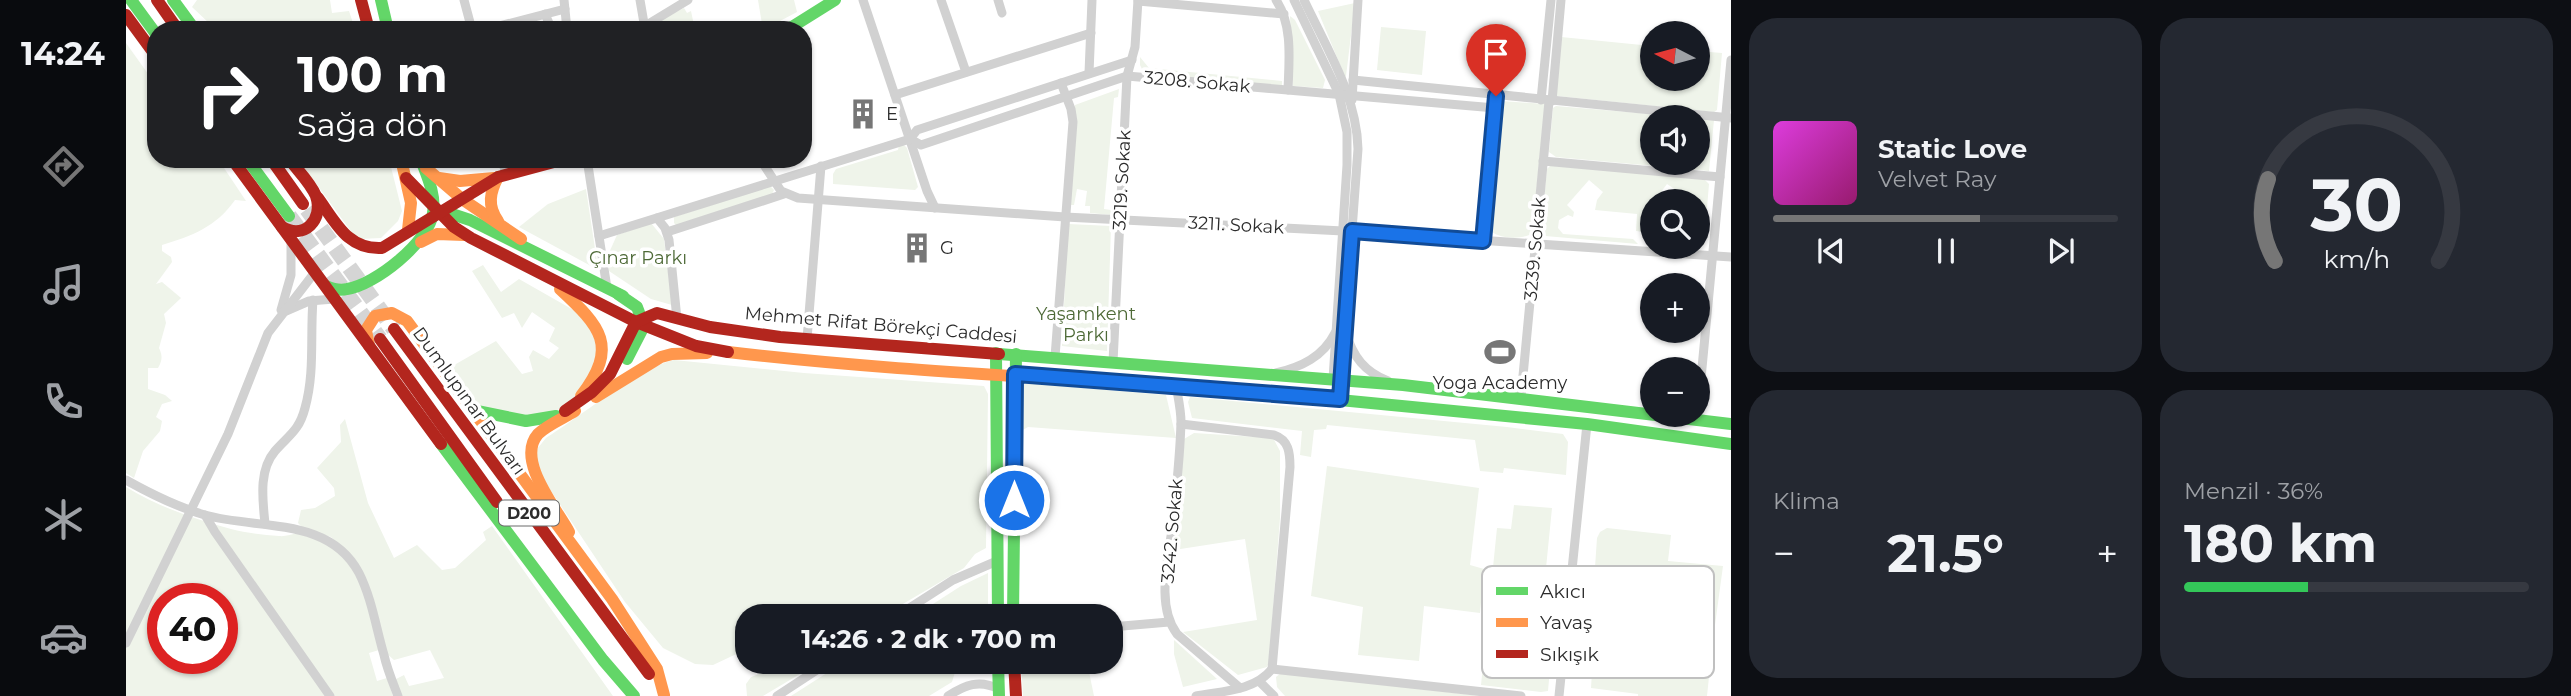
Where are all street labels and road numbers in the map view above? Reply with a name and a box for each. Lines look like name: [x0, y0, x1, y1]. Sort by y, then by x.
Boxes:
street label: 3208. Sokak: [1143, 66, 1251, 98]
street label: 3219. Sokak: [1108, 129, 1136, 231]
street label: 3239. Sokak: [1520, 196, 1551, 302]
street label: 3211. Sokak: [1187, 211, 1285, 239]
street label: Mehmet Rifat Börekçi Caddesi: [744, 302, 1018, 348]
street label: Dumlupınar Bulvarı: [408, 323, 530, 479]
street label: 3242. Sokak: [1156, 478, 1188, 584]
road number: D200: [499, 500, 559, 526]

